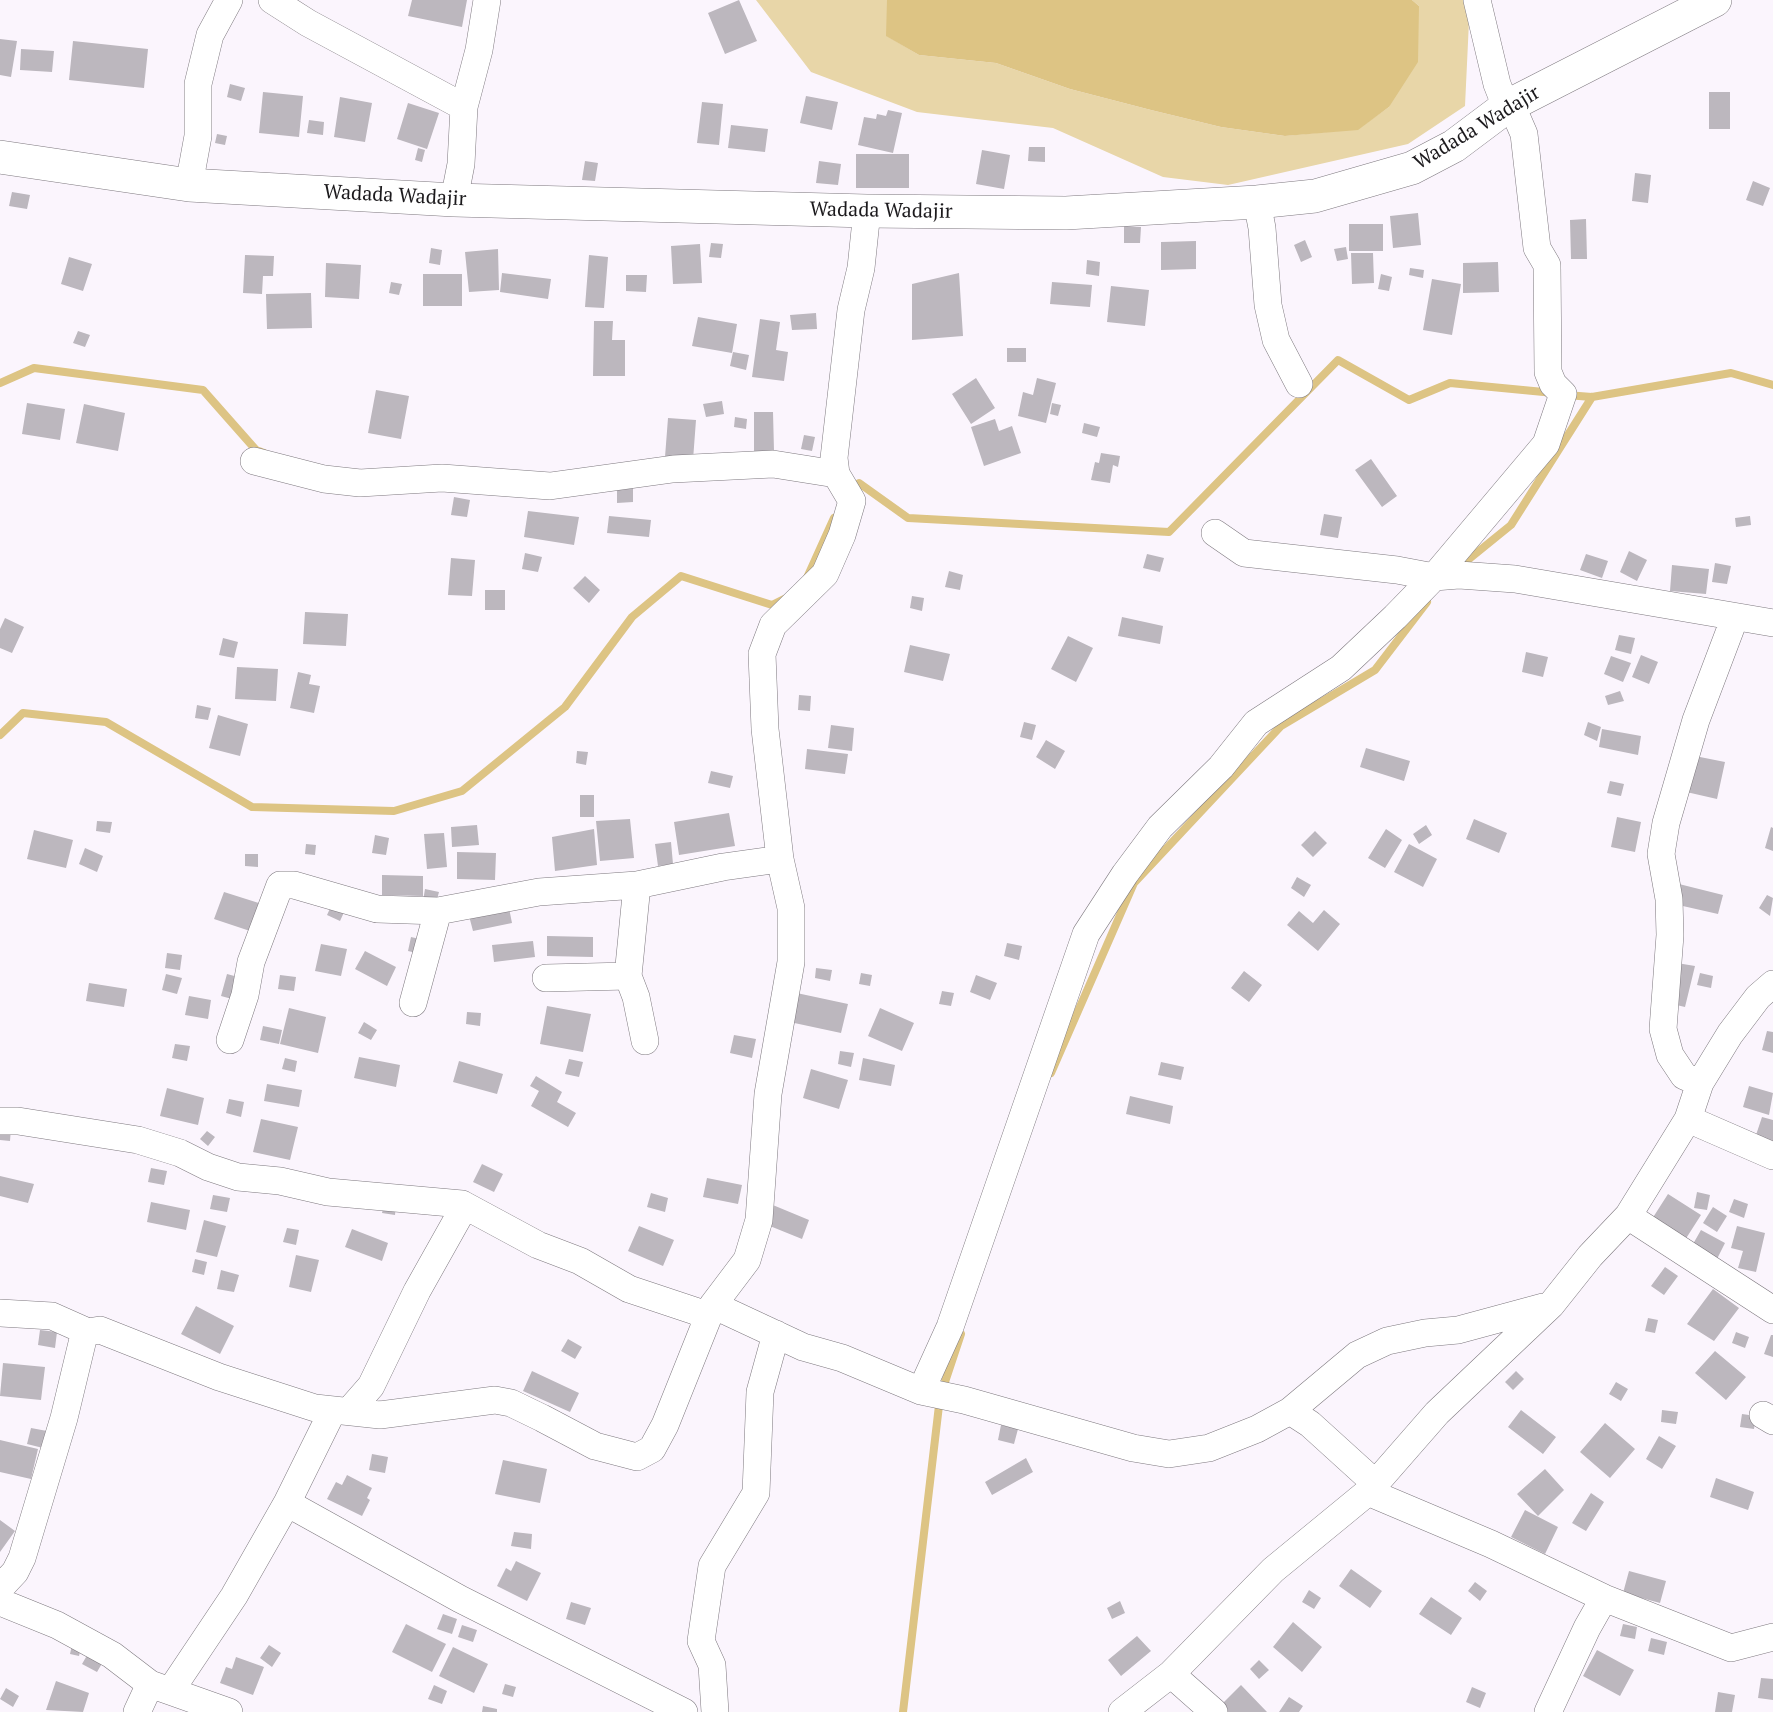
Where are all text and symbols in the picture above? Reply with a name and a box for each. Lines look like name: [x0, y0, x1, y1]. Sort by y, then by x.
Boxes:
street label: Wadada Wadajir: [1410, 81, 1544, 175]
street label: Wadada Wadajir: [323, 180, 467, 212]
street label: Wadada Wadajir: [809, 198, 953, 224]

